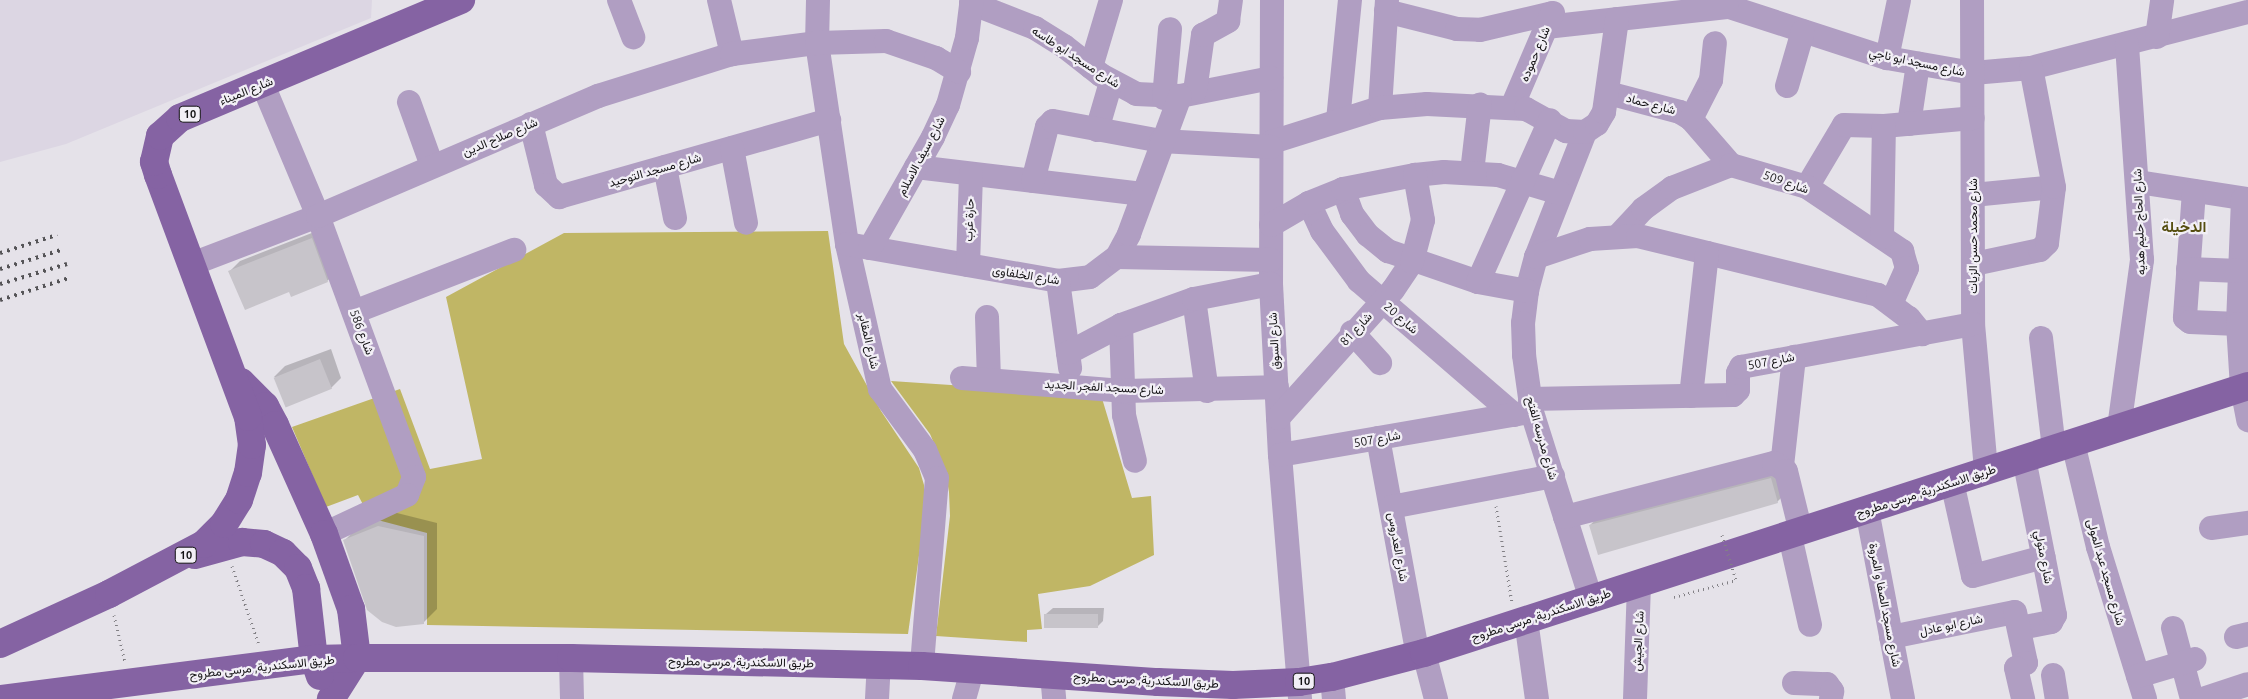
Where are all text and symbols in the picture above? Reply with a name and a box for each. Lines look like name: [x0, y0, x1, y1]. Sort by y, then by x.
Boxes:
street label: شارع مسجد ابو طاسه: [1029, 23, 1123, 91]
street label: شارع حموده: [1517, 24, 1553, 84]
street label: شارع مسجد ابو ناجي: [1868, 45, 1966, 79]
street label: شارع الميناء: [217, 74, 275, 108]
street label: شارع حماد: [1625, 90, 1677, 118]
road number: 10: [179, 106, 201, 122]
street label: شارع سيف الاسلام: [894, 114, 948, 198]
street label: شارع صلاح الدين: [460, 115, 540, 159]
street label: شارع مسجد التوحيد: [607, 150, 703, 190]
street label: شارع 509: [1761, 168, 1811, 196]
street label: شارع الحاج حليم هديه: [2130, 169, 2148, 275]
street label: شارع محمد حسن الزيات: [1966, 178, 1980, 294]
street label: حارة غرب: [961, 198, 977, 242]
district label: الدخيلة: [2162, 218, 2206, 236]
street label: شارع الخلفاوى: [991, 263, 1061, 287]
street label: شارع 20: [1381, 299, 1421, 337]
street label: شارع 586: [347, 307, 377, 357]
street label: شارع 81: [1337, 309, 1375, 349]
street label: شارع المقابر: [856, 311, 882, 371]
street label: شارع السوق: [1265, 312, 1283, 370]
street label: شارع 507: [1746, 349, 1796, 373]
street label: شارع مسجد الفجر الجديد: [1044, 377, 1164, 397]
street label: شارع مدرسه الفتح: [1523, 395, 1561, 481]
street label: شارع 507: [1353, 428, 1401, 450]
street label: طريق الاسكندرية, مرسى مطروح: [1854, 462, 1998, 520]
street label: شارع العدروس: [1385, 511, 1411, 583]
street label: شارع مسجد عبد المولى: [2084, 517, 2128, 627]
street label: شارع متولي: [2032, 529, 2056, 585]
street label: شارع مسجد الصفا و المروة: [1866, 542, 1904, 668]
road number: 10: [175, 546, 197, 564]
street label: طريق الاسكندرية, مرسى مطروح: [1469, 586, 1613, 644]
street label: شارع الجيش: [1629, 610, 1647, 672]
street label: شارع ابو عادل: [1918, 611, 1984, 639]
street label: طريق الاسكندرية, مرسى مطروح: [189, 652, 335, 682]
street label: طريق الاسكندرية, مرسى مطروح: [668, 654, 814, 670]
street label: طريق الاسكندرية, مرسى مطروح: [1073, 669, 1219, 691]
road number: 10: [1293, 672, 1315, 689]

